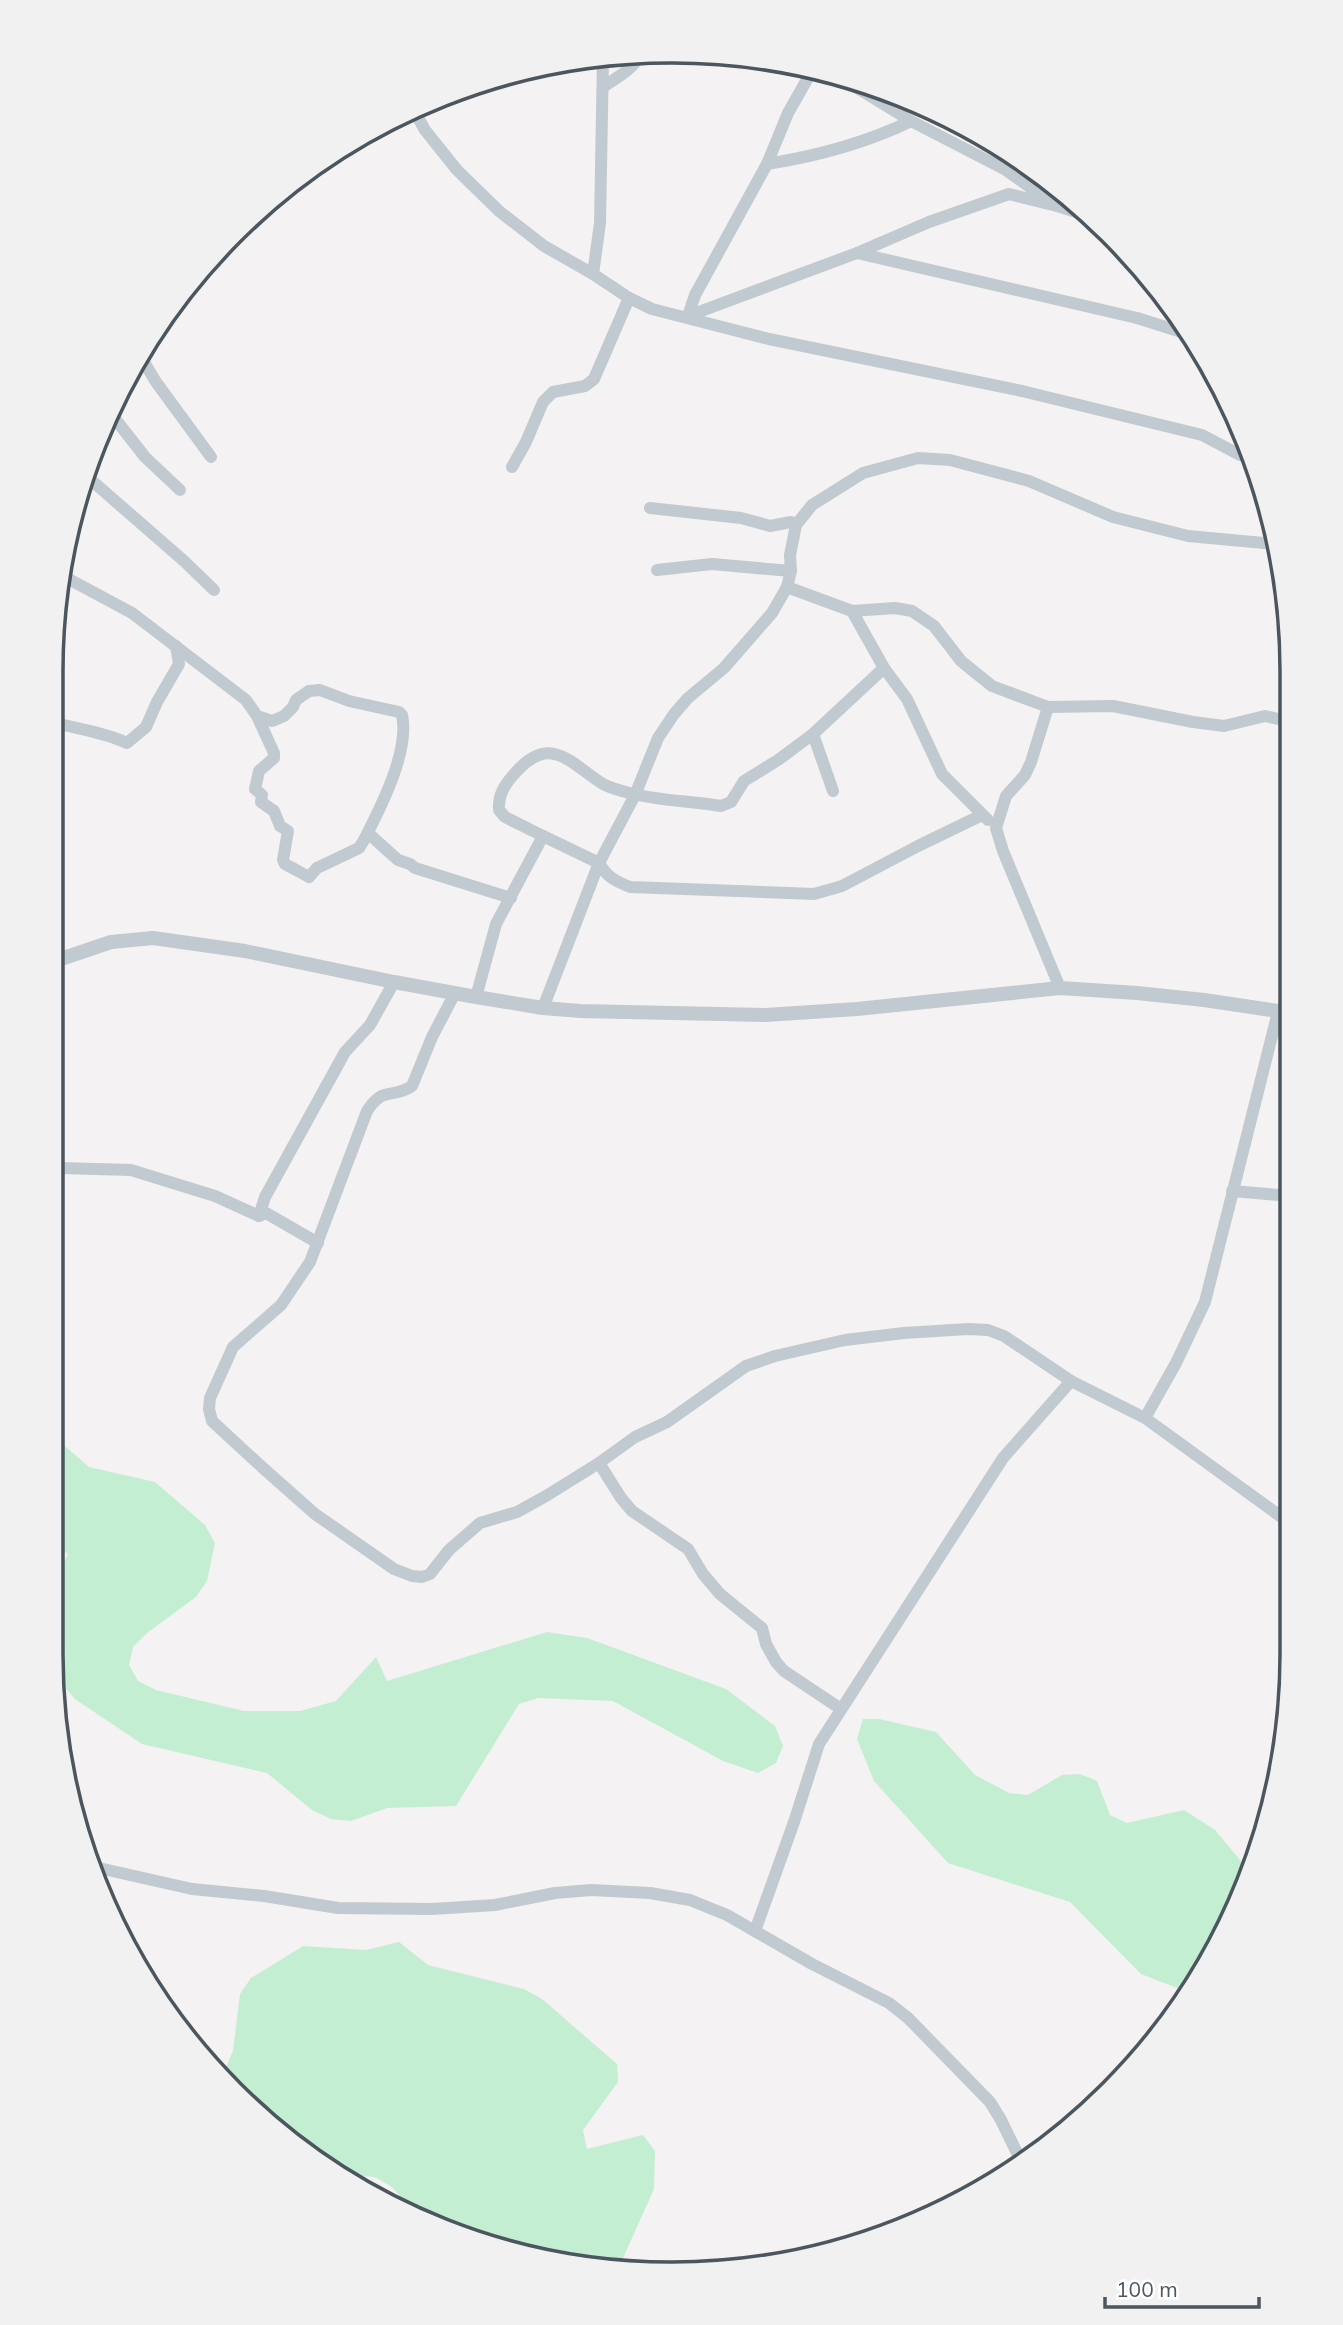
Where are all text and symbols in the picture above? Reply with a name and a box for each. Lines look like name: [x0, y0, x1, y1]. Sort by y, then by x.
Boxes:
scale bar: [1105, 2266, 1259, 2310]
text: 100 m: [1116, 2276, 1178, 2302]

